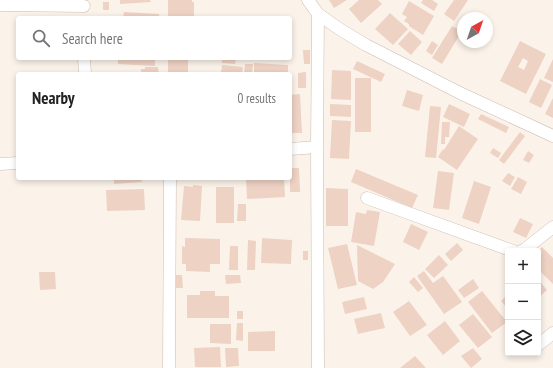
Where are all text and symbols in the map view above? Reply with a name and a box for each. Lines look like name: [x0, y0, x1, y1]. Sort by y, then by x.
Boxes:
north arrow: [457, 12, 493, 48]
search box: [16, 16, 292, 60]
icon: search: [30, 27, 52, 49]
text: Search here: [62, 29, 123, 48]
text: Nearby: [32, 87, 75, 109]
text: 0 results: [237, 90, 276, 107]
map controls: [505, 248, 541, 356]
button: +: [505, 248, 541, 284]
button: −: [505, 284, 541, 320]
button: layers: [505, 320, 541, 356]

